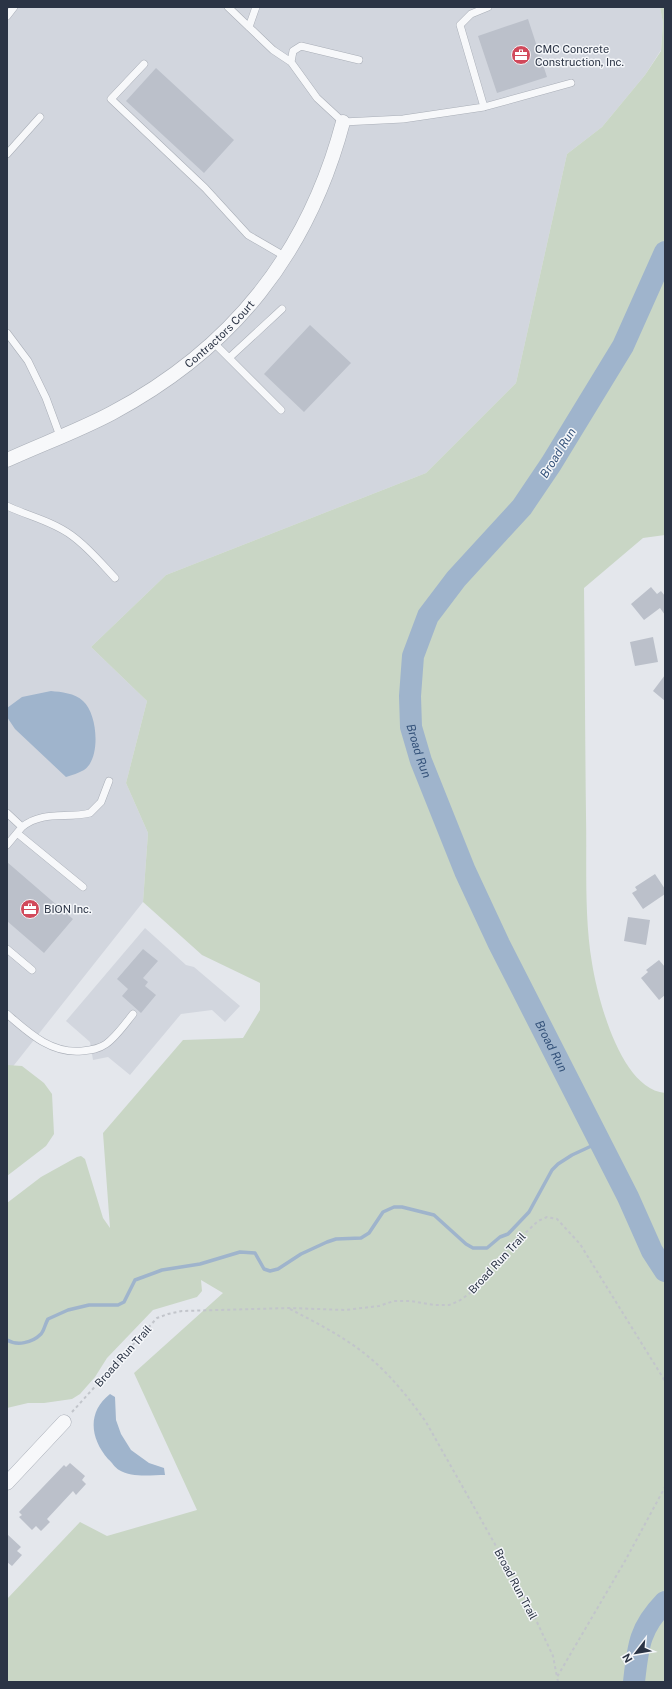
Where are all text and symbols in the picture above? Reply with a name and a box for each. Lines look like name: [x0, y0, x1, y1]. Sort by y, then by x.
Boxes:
place label: CMC Concrete Construction, Inc.: [535, 43, 624, 68]
office icon: CMC Concrete Construction, Inc.: [510, 44, 532, 66]
street label: Contractors Court: [182, 298, 257, 370]
water label: Broad Run: [537, 425, 579, 480]
water label: Broad Run: [403, 722, 434, 780]
office icon: BION Inc.: [19, 898, 41, 920]
place label: BION Inc.: [44, 903, 92, 915]
water label: Broad Run: [532, 1018, 570, 1075]
street label: Broad Run Trail: [466, 1230, 528, 1296]
street label: Broad Run Trail: [92, 1323, 154, 1389]
street label: Broad Run Trail: [492, 1547, 540, 1621]
north arrow: [616, 1633, 656, 1673]
text: N: [620, 1651, 635, 1665]

